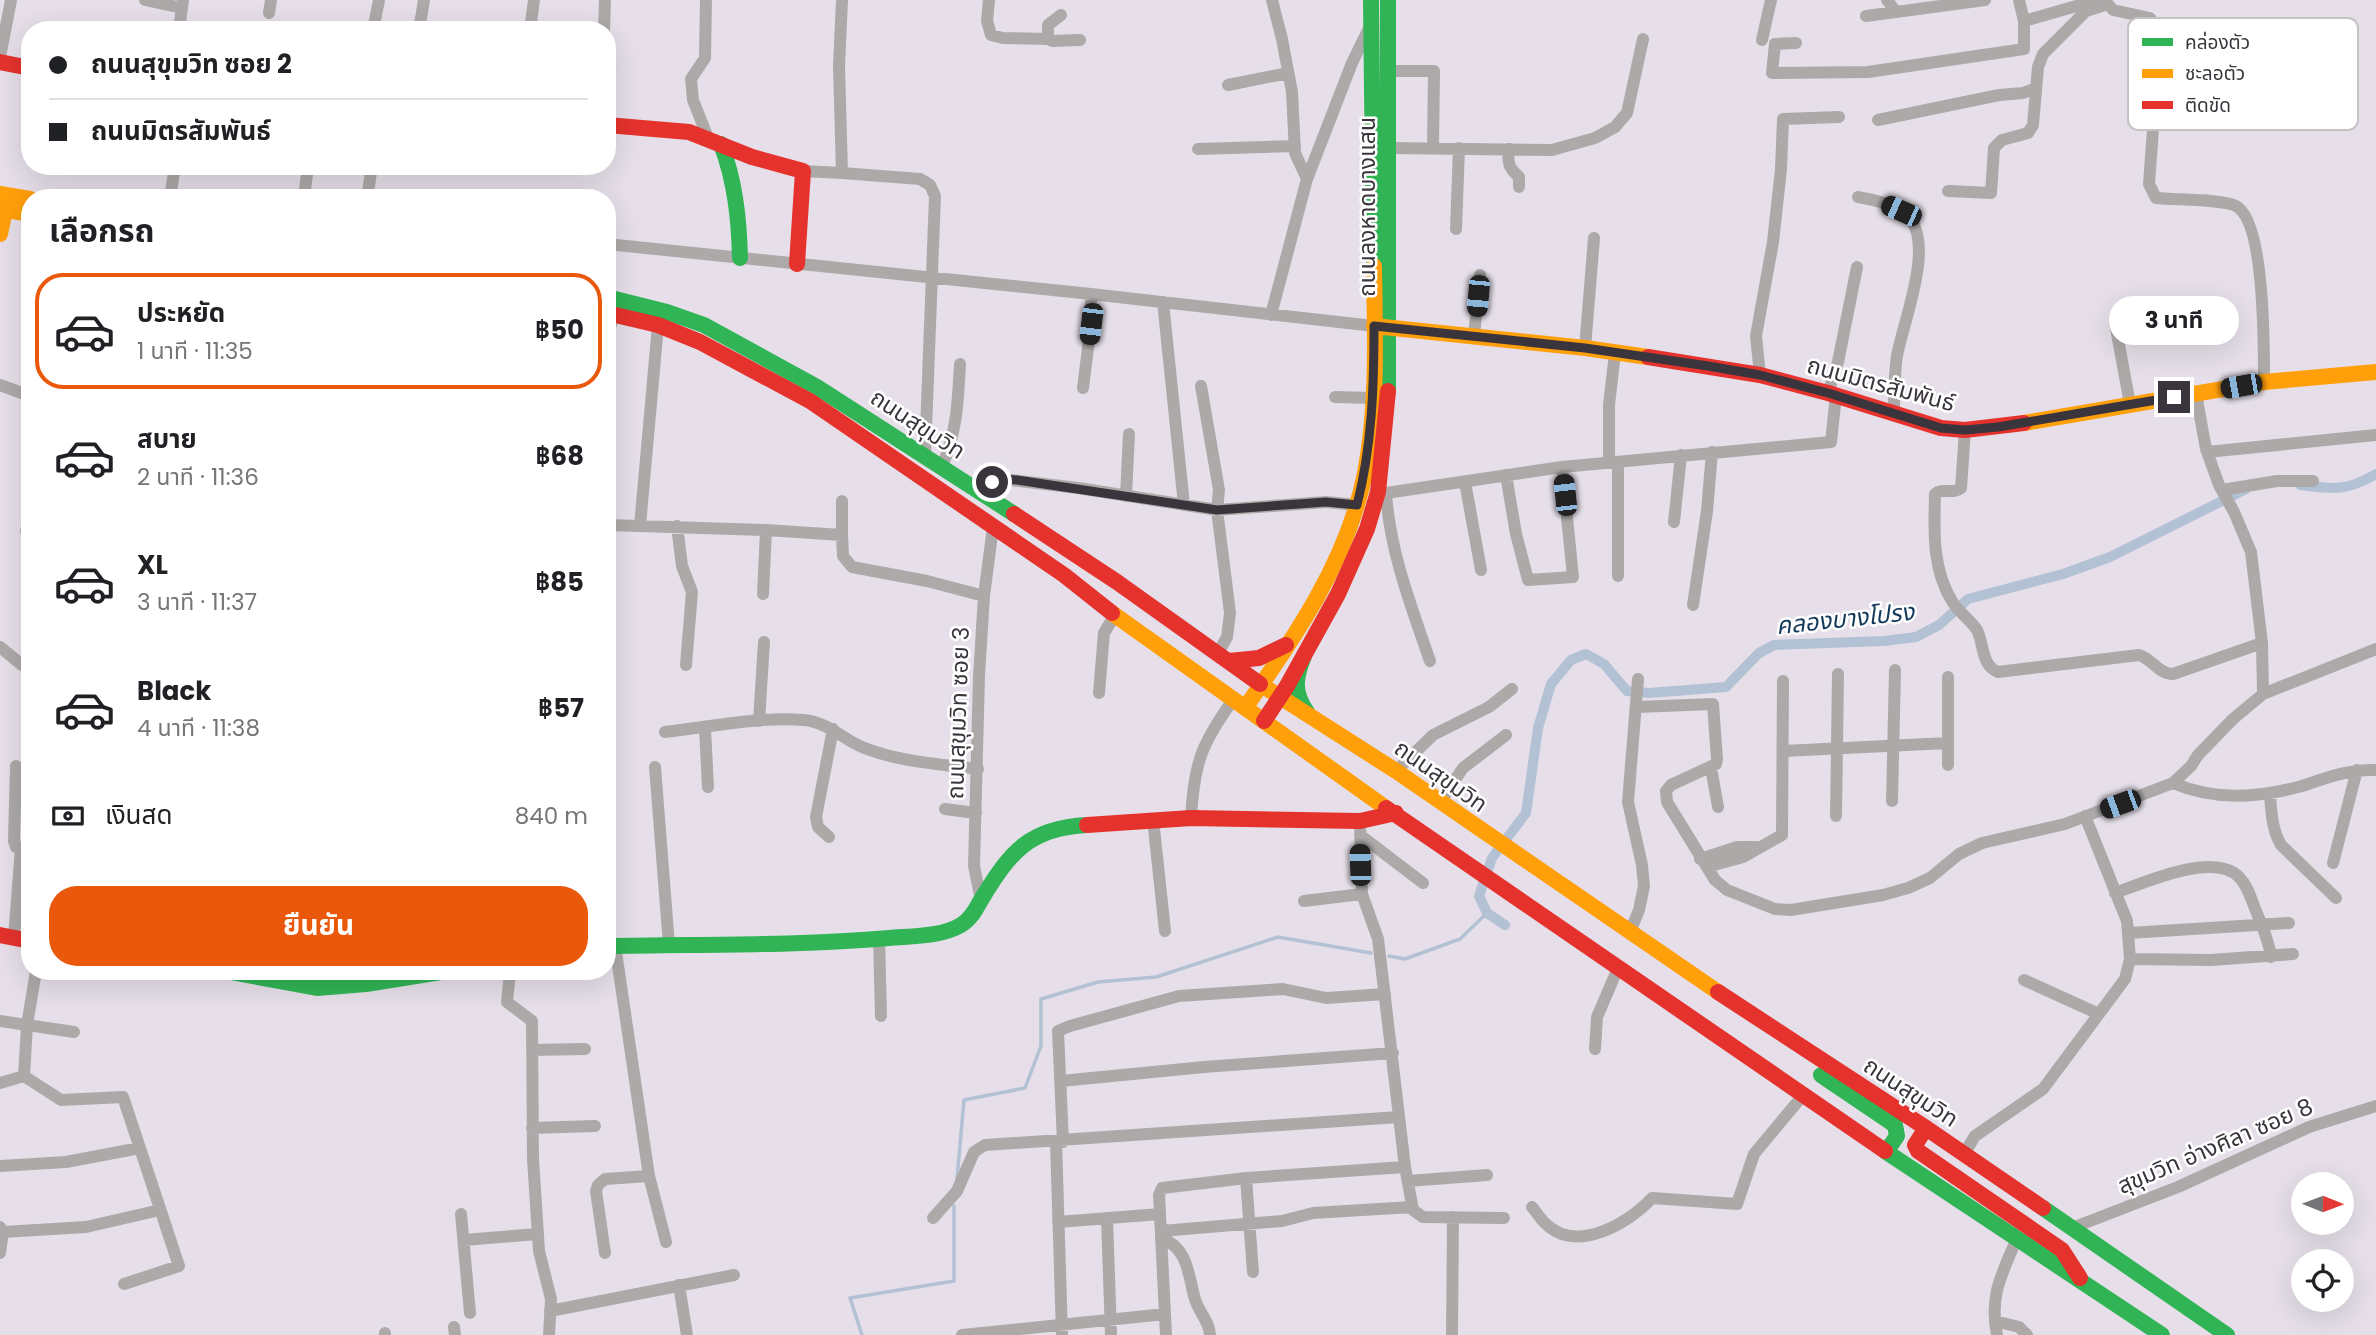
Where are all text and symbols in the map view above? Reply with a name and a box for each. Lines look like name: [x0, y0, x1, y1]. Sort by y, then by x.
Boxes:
legend: [2128, 18, 2358, 130]
text: คล่องตัว: [2185, 29, 2250, 56]
text: ถนนสุขุมวิท ซอย 2: [91, 46, 292, 82]
text: ชะลอตัว: [2185, 60, 2245, 87]
text: ติดขัด: [2185, 92, 2231, 119]
text: ถนนมิตรสัมพันธ์: [91, 113, 271, 149]
street label: ถนนลงหาดบางแสน: [1351, 117, 1383, 297]
car: [1878, 193, 1925, 229]
text: เลือกรถ: [49, 208, 154, 253]
car: [1466, 274, 1491, 318]
text: ประหยัด: [137, 295, 225, 331]
callout: 3 นาที: [2109, 296, 2239, 344]
icon: car: [53, 300, 116, 363]
car: [1079, 302, 1104, 346]
text: 3 นาที: [2145, 304, 2203, 336]
text: ฿50: [535, 312, 584, 348]
text: 1 นาที · 11:35: [137, 335, 253, 367]
street label: ถนนมิตรสัมพันธ์: [1803, 349, 1959, 419]
car: [2219, 372, 2264, 400]
street label: ถนนสุขุมวิท: [864, 381, 972, 467]
route end: [2158, 381, 2190, 413]
text: สบาย: [137, 421, 197, 457]
icon: car: [53, 426, 116, 489]
text: ฿68: [535, 438, 584, 474]
text: 2 นาที · 11:36: [137, 461, 259, 493]
route start: [976, 466, 1008, 498]
car: [1553, 473, 1578, 517]
text: XL: [137, 547, 168, 583]
icon: car: [53, 552, 116, 615]
text: ฿85: [535, 564, 584, 600]
text: 3 นาที · 11:37: [137, 586, 257, 618]
water label: คลองบางโปรง: [1774, 595, 1917, 642]
street label: ถนนสุขุมวิท ซอย 3: [939, 626, 977, 800]
text: Black: [137, 673, 211, 709]
icon: car: [53, 678, 116, 741]
text: ฿57: [538, 690, 584, 726]
text: 4 นาที · 11:38: [137, 712, 260, 744]
street label: ถนนสุขุมวิท: [1388, 732, 1494, 820]
car: [2097, 787, 2144, 821]
icon: cash: [49, 797, 87, 835]
text: เงินสด: [105, 797, 172, 833]
text: 840 m: [515, 800, 588, 832]
car: [1349, 844, 1372, 886]
button: ยืนยัน: [49, 886, 588, 966]
street label: ถนนสุขุมวิท: [1857, 1049, 1965, 1135]
street label: สุขุมวิท อ่างศิลา ซอย 8: [2112, 1090, 2318, 1202]
north arrow: [2291, 1172, 2354, 1236]
map controls: [2291, 1172, 2354, 1312]
button: locate: [2291, 1249, 2354, 1312]

